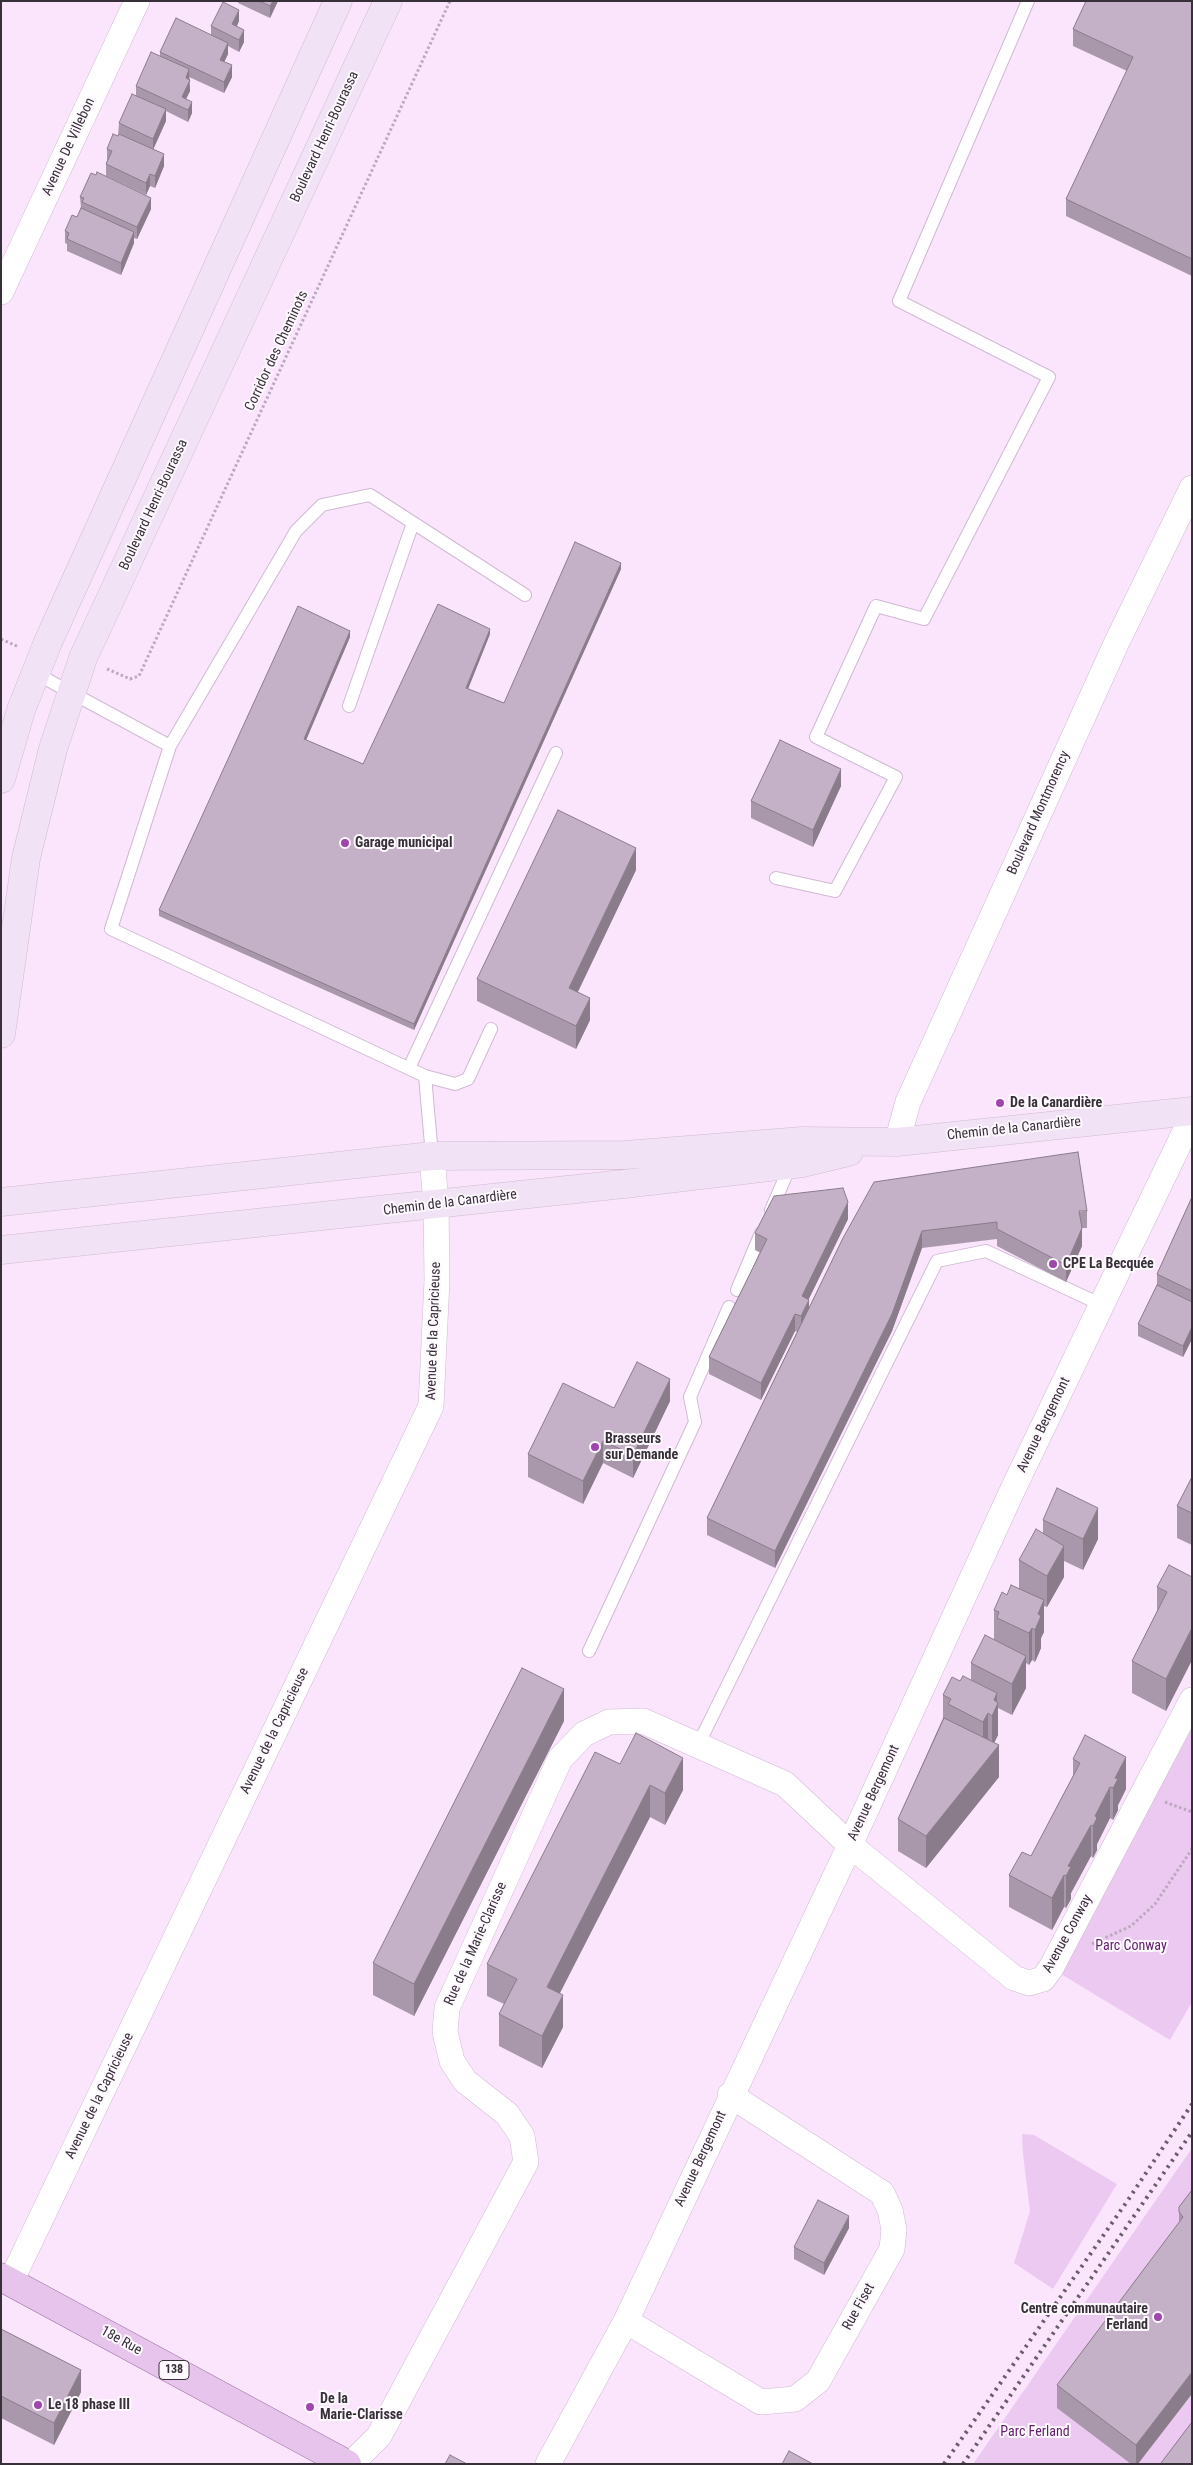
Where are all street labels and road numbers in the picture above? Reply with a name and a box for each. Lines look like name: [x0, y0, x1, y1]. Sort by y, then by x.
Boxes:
street label: Boulevard Henri-Bourassa: [287, 69, 363, 205]
street label: Avenue De Villebon: [39, 95, 99, 199]
street label: Corridor des Cheminots: [242, 288, 312, 414]
street label: Boulevard Henri-Bourassa: [116, 437, 192, 573]
street label: Boulevard Montmorency: [1004, 748, 1074, 878]
street label: Chemin de la Canardière: [946, 1114, 1082, 1144]
street label: Chemin de la Canardière: [382, 1186, 518, 1220]
street label: Avenue de la Capricieuse: [423, 1262, 445, 1400]
street label: Avenue Bergemont: [1014, 1375, 1074, 1475]
street label: Avenue de la Capricieuse: [237, 1665, 313, 1797]
street label: Avenue Bergemont: [844, 1742, 904, 1844]
street label: Rue de la Marie-Clarisse: [441, 1880, 511, 2008]
street label: Avenue Conway: [1040, 1892, 1096, 1976]
street label: Avenue de la Capricieuse: [62, 2030, 138, 2162]
street label: Avenue Bergemont: [671, 2108, 731, 2210]
street label: Rue Fiset: [839, 2281, 879, 2333]
street label: 18e Rue: [98, 2323, 144, 2359]
road number: 138: [159, 2360, 189, 2380]

